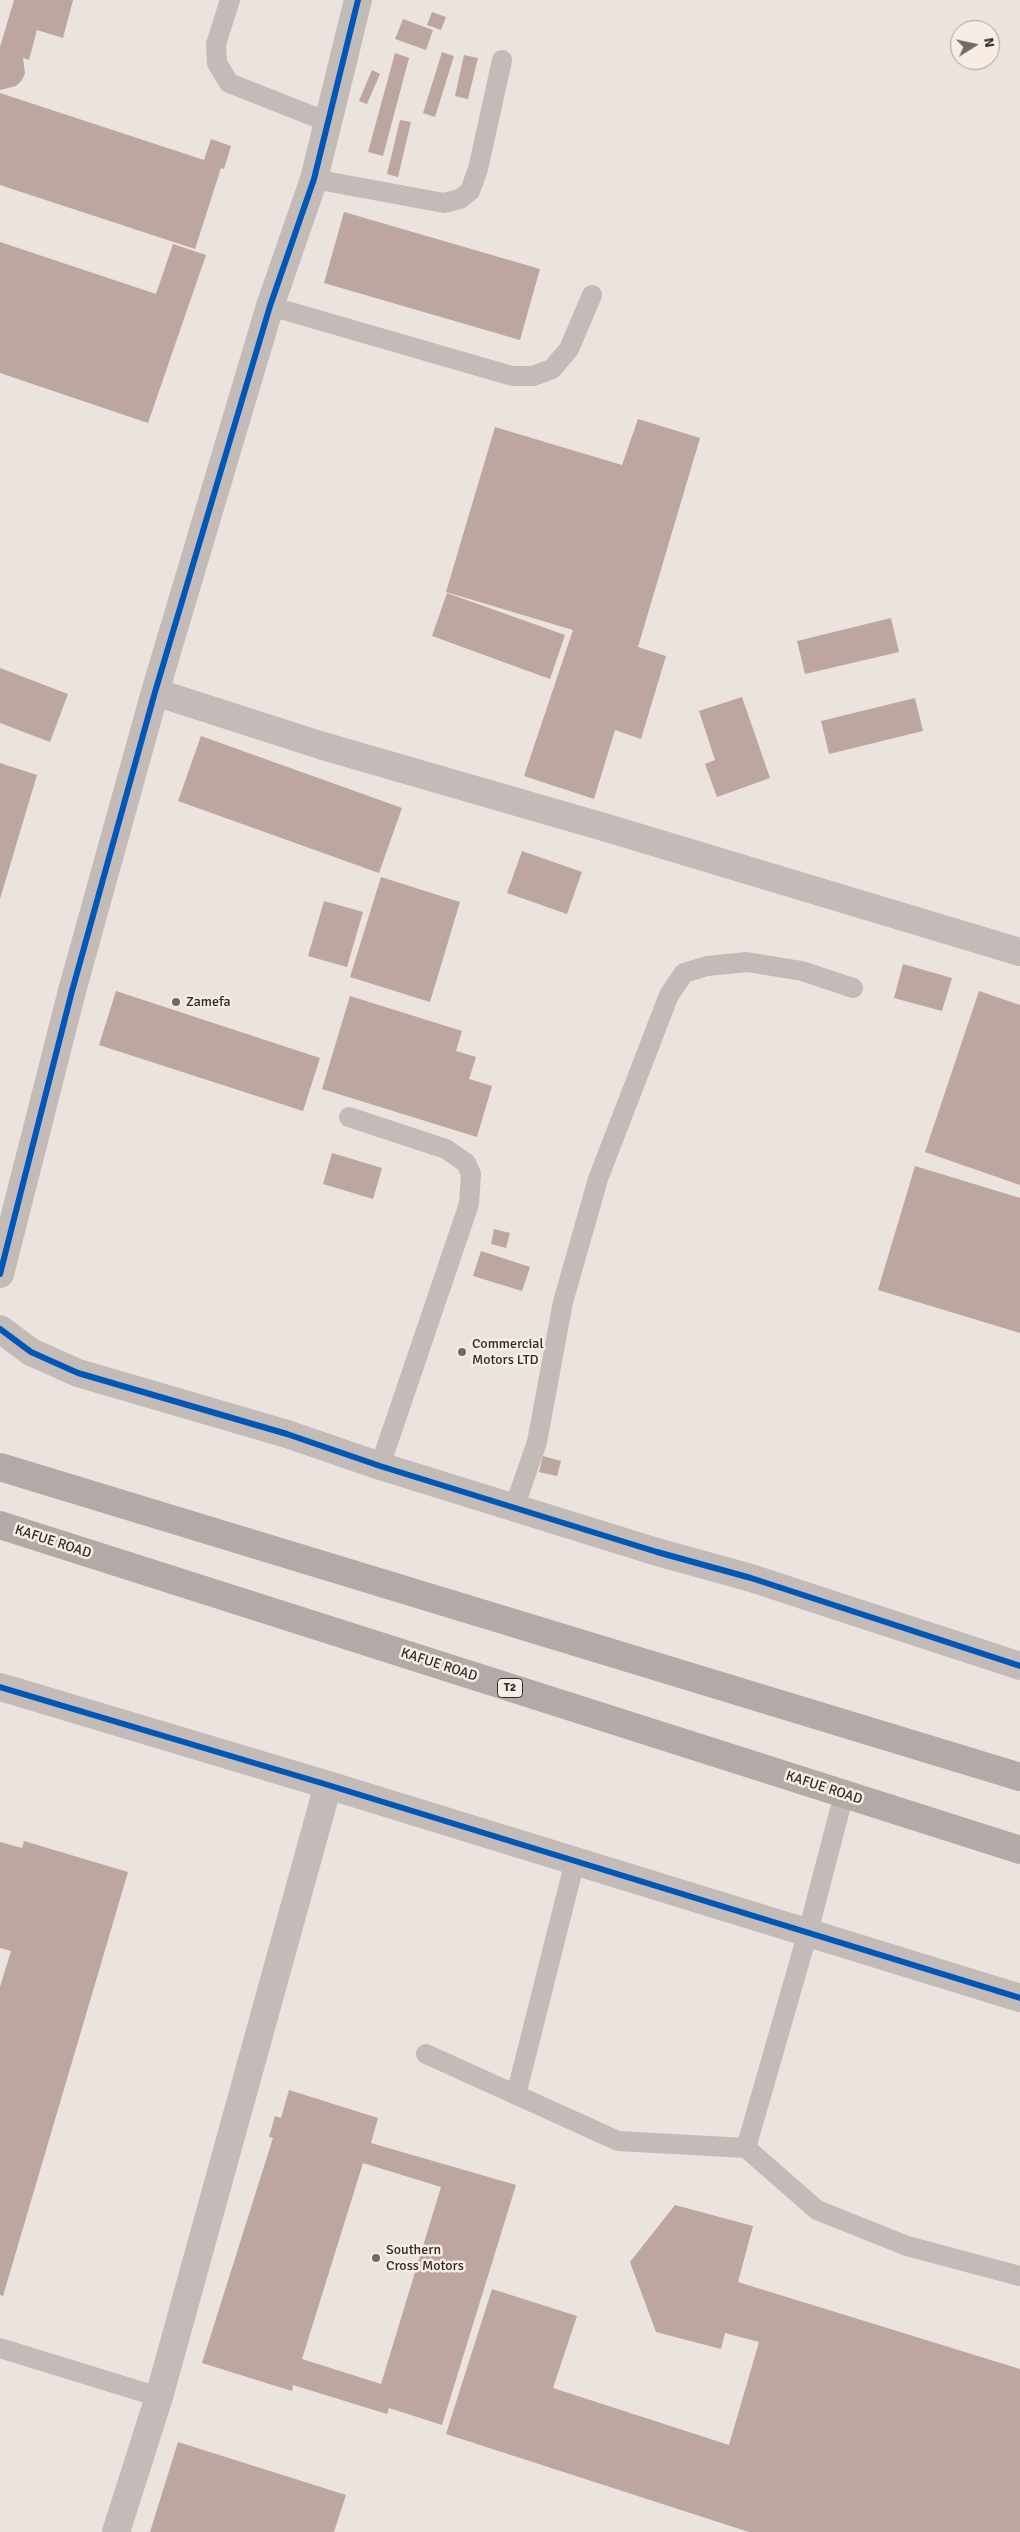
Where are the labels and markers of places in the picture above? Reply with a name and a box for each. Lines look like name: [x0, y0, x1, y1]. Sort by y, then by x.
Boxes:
place label: Zamefa: [186, 994, 231, 1010]
marker: Zamefa: [170, 996, 182, 1008]
place label: Commercial Motors LTD: [472, 1336, 544, 1368]
marker: Commercial Motors LTD: [456, 1346, 468, 1358]
place label: Southern Cross Motors: [386, 2242, 464, 2274]
marker: Southern Cross Motors: [370, 2252, 382, 2264]

